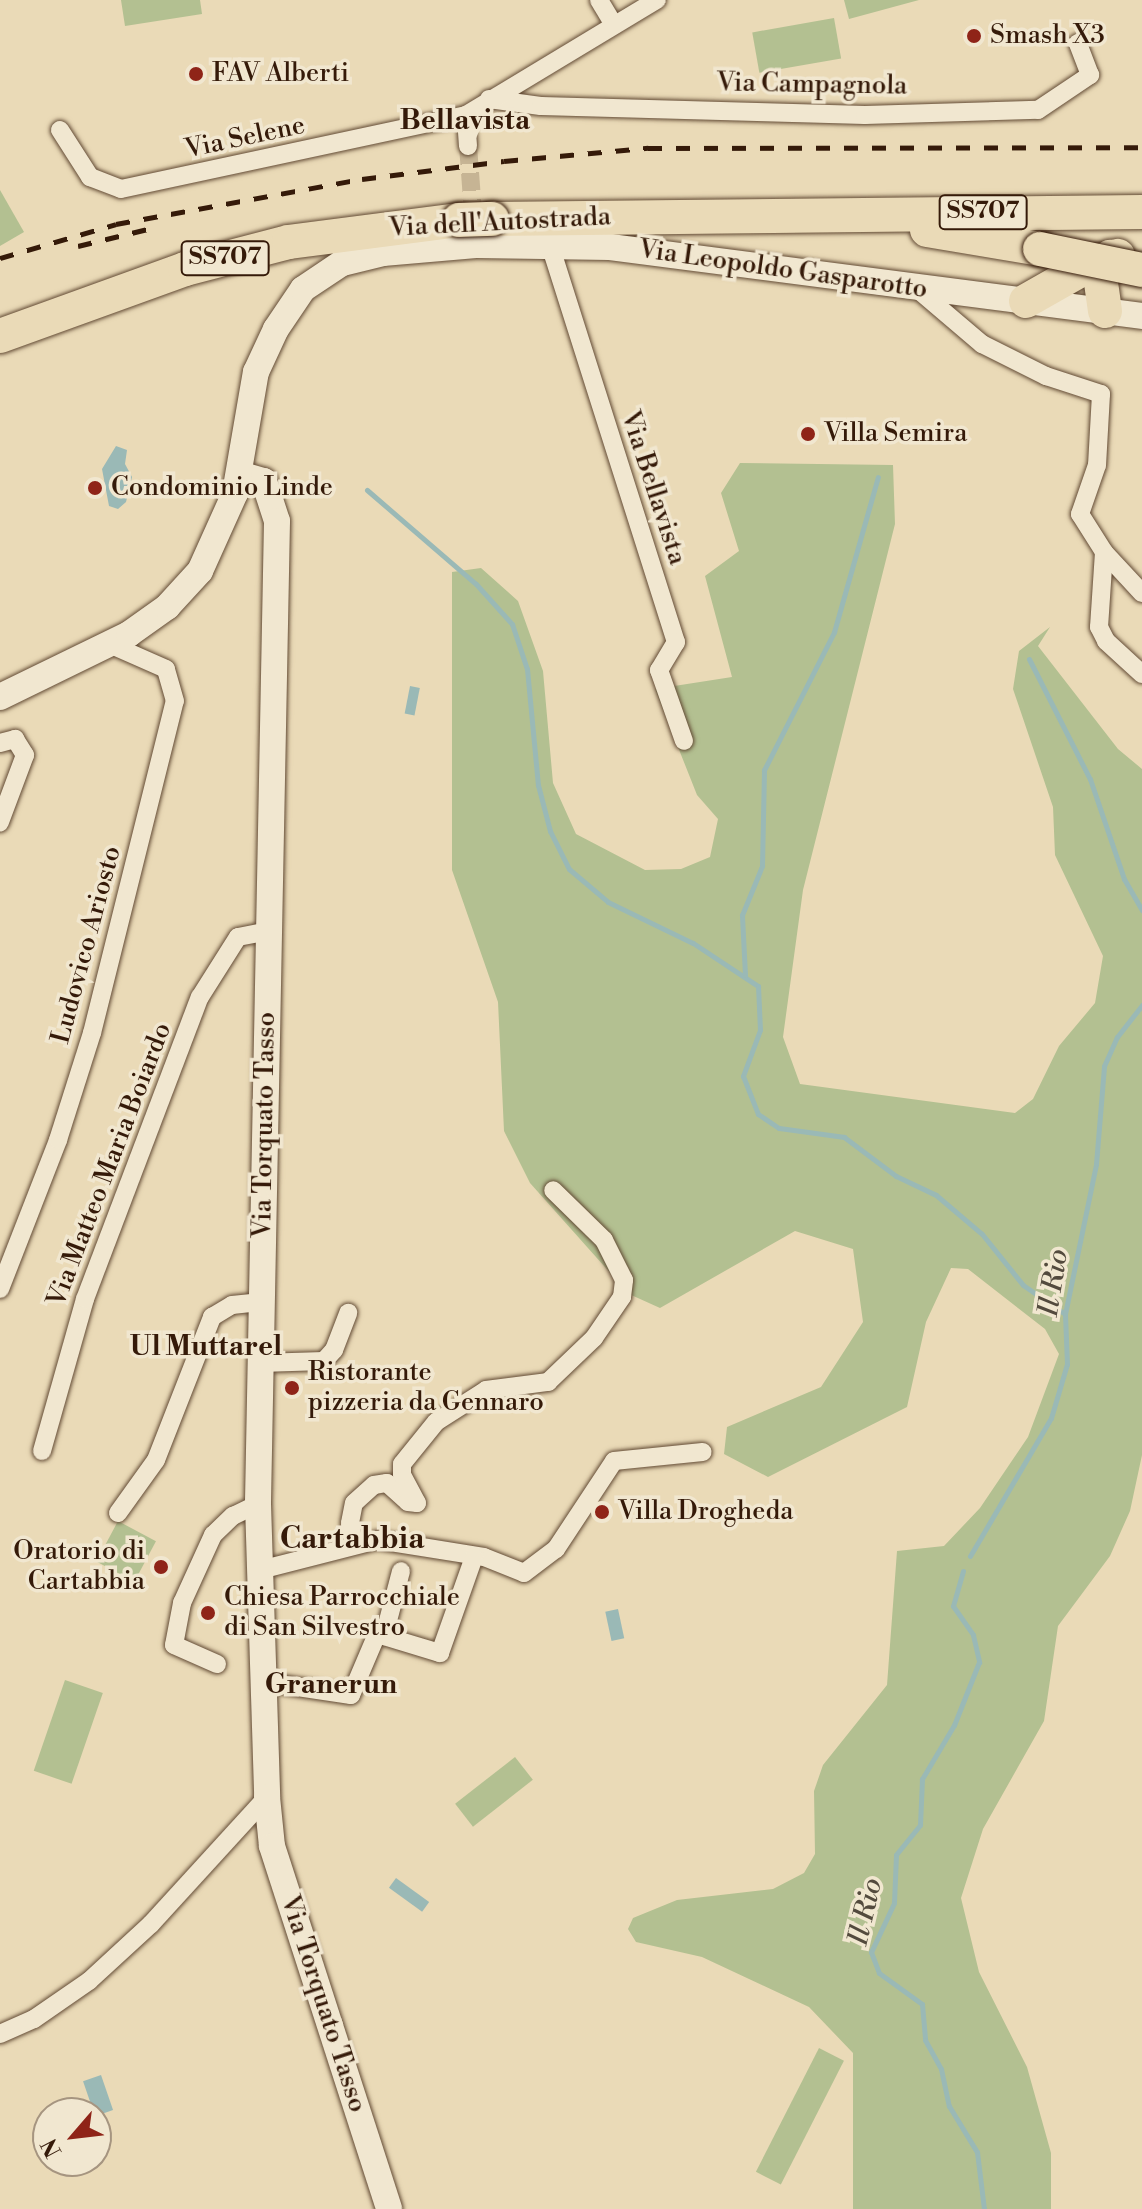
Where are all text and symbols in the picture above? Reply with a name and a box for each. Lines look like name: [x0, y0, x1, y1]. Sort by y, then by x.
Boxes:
place label: Smash X3: [990, 20, 1105, 52]
marker: Smash X3: [965, 27, 983, 45]
place label: FAV Alberti: [212, 58, 349, 90]
marker: FAV Alberti: [187, 65, 205, 83]
street label: Via Campagnola: [716, 68, 908, 102]
district label: Bellavista: [400, 104, 530, 138]
street label: Via Selene: [182, 110, 308, 166]
road number: SS707: [937, 192, 1029, 232]
street label: Via dell'Autostrada: [388, 202, 612, 244]
street label: Via Leopoldo Gasparotto: [637, 234, 929, 306]
road number: SS707: [179, 238, 271, 278]
street label: Via Bellavista: [613, 407, 693, 569]
place label: Villa Semira: [824, 418, 967, 450]
marker: Villa Semira: [799, 425, 817, 443]
place label: Condominio Linde: [111, 472, 333, 504]
marker: Condominio Linde: [86, 479, 104, 497]
street label: Ludovico Ariosto: [46, 843, 128, 1047]
street label: Via Torquato Tasso: [247, 1012, 283, 1238]
street label: Via Matteo Maria Boiardo: [41, 1019, 179, 1311]
water label: Il Rio: [1032, 1247, 1076, 1319]
district label: Ul Muttarel: [130, 1330, 282, 1364]
place label: Ristorante pizzeria da Gennaro: [308, 1357, 544, 1418]
marker: Ristorante pizzeria da Gennaro: [283, 1379, 301, 1397]
place label: Villa Drogheda: [618, 1496, 793, 1528]
marker: Villa Drogheda: [593, 1503, 611, 1521]
district label: Cartabbia: [280, 1521, 424, 1557]
place label: Oratorio di Cartabbia: [13, 1536, 145, 1598]
marker: Oratorio di Cartabbia: [152, 1558, 170, 1576]
place label: Chiesa Parrocchiale di San Silvestro: [224, 1582, 460, 1644]
marker: Chiesa Parrocchiale di San Silvestro: [199, 1604, 217, 1622]
district label: Granerun: [265, 1668, 397, 1702]
water label: Il Rio: [842, 1875, 890, 1949]
street label: Via Torquato Tasso: [273, 1892, 373, 2116]
north arrow: [32, 2097, 112, 2177]
text: N: [36, 2134, 68, 2162]

